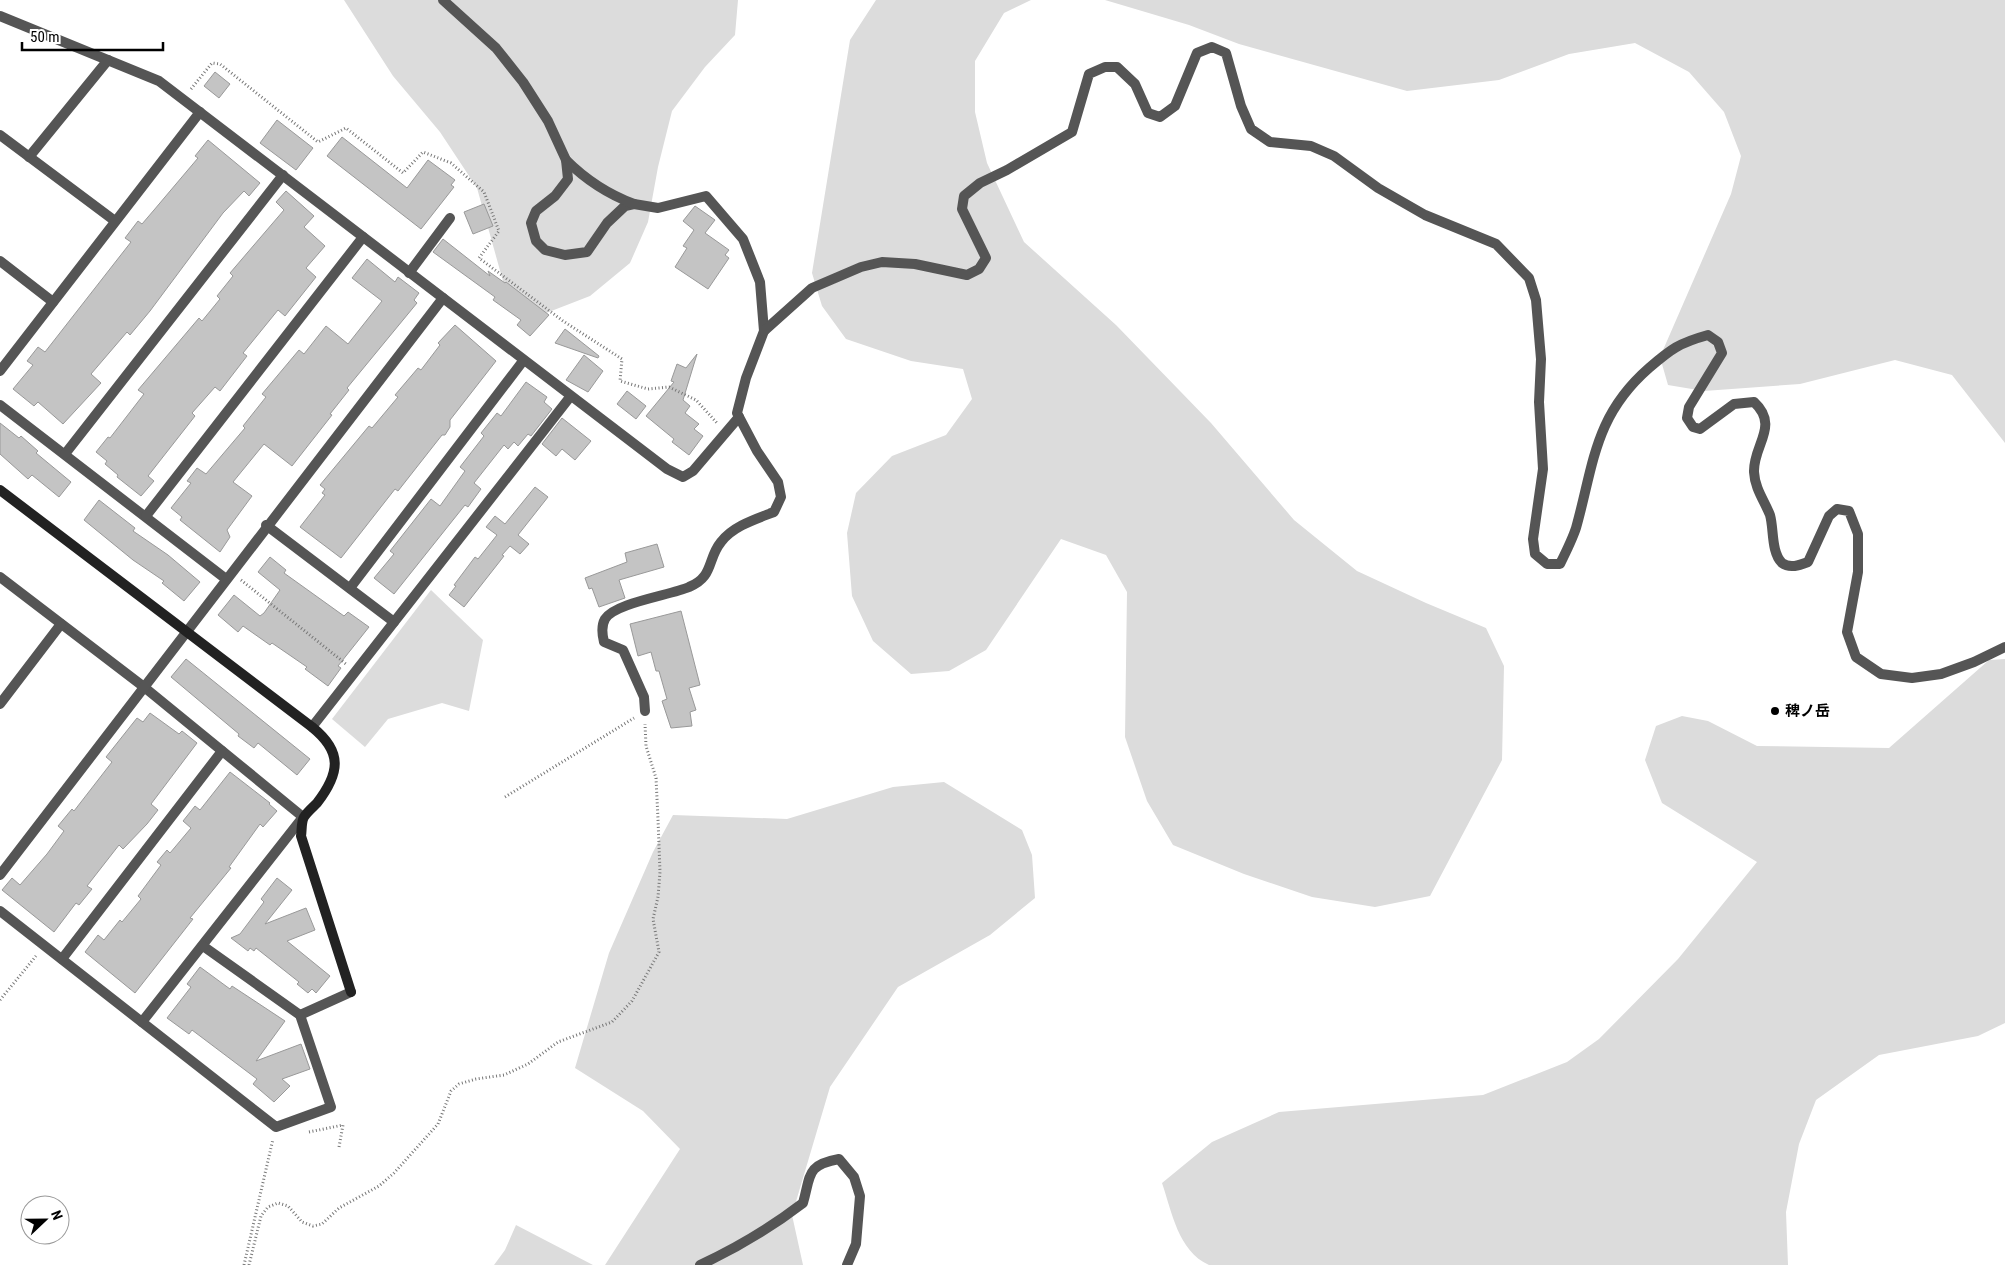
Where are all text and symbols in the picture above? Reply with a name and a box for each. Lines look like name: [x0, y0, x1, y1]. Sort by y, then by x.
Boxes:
scale bar: [22, 20, 164, 52]
text: 50 m: [30, 28, 60, 46]
place label: 稗ノ岳: [1785, 702, 1830, 720]
marker: 稗ノ岳: [1769, 705, 1781, 717]
north arrow: [20, 1195, 70, 1245]
text: N: [48, 1208, 66, 1222]

